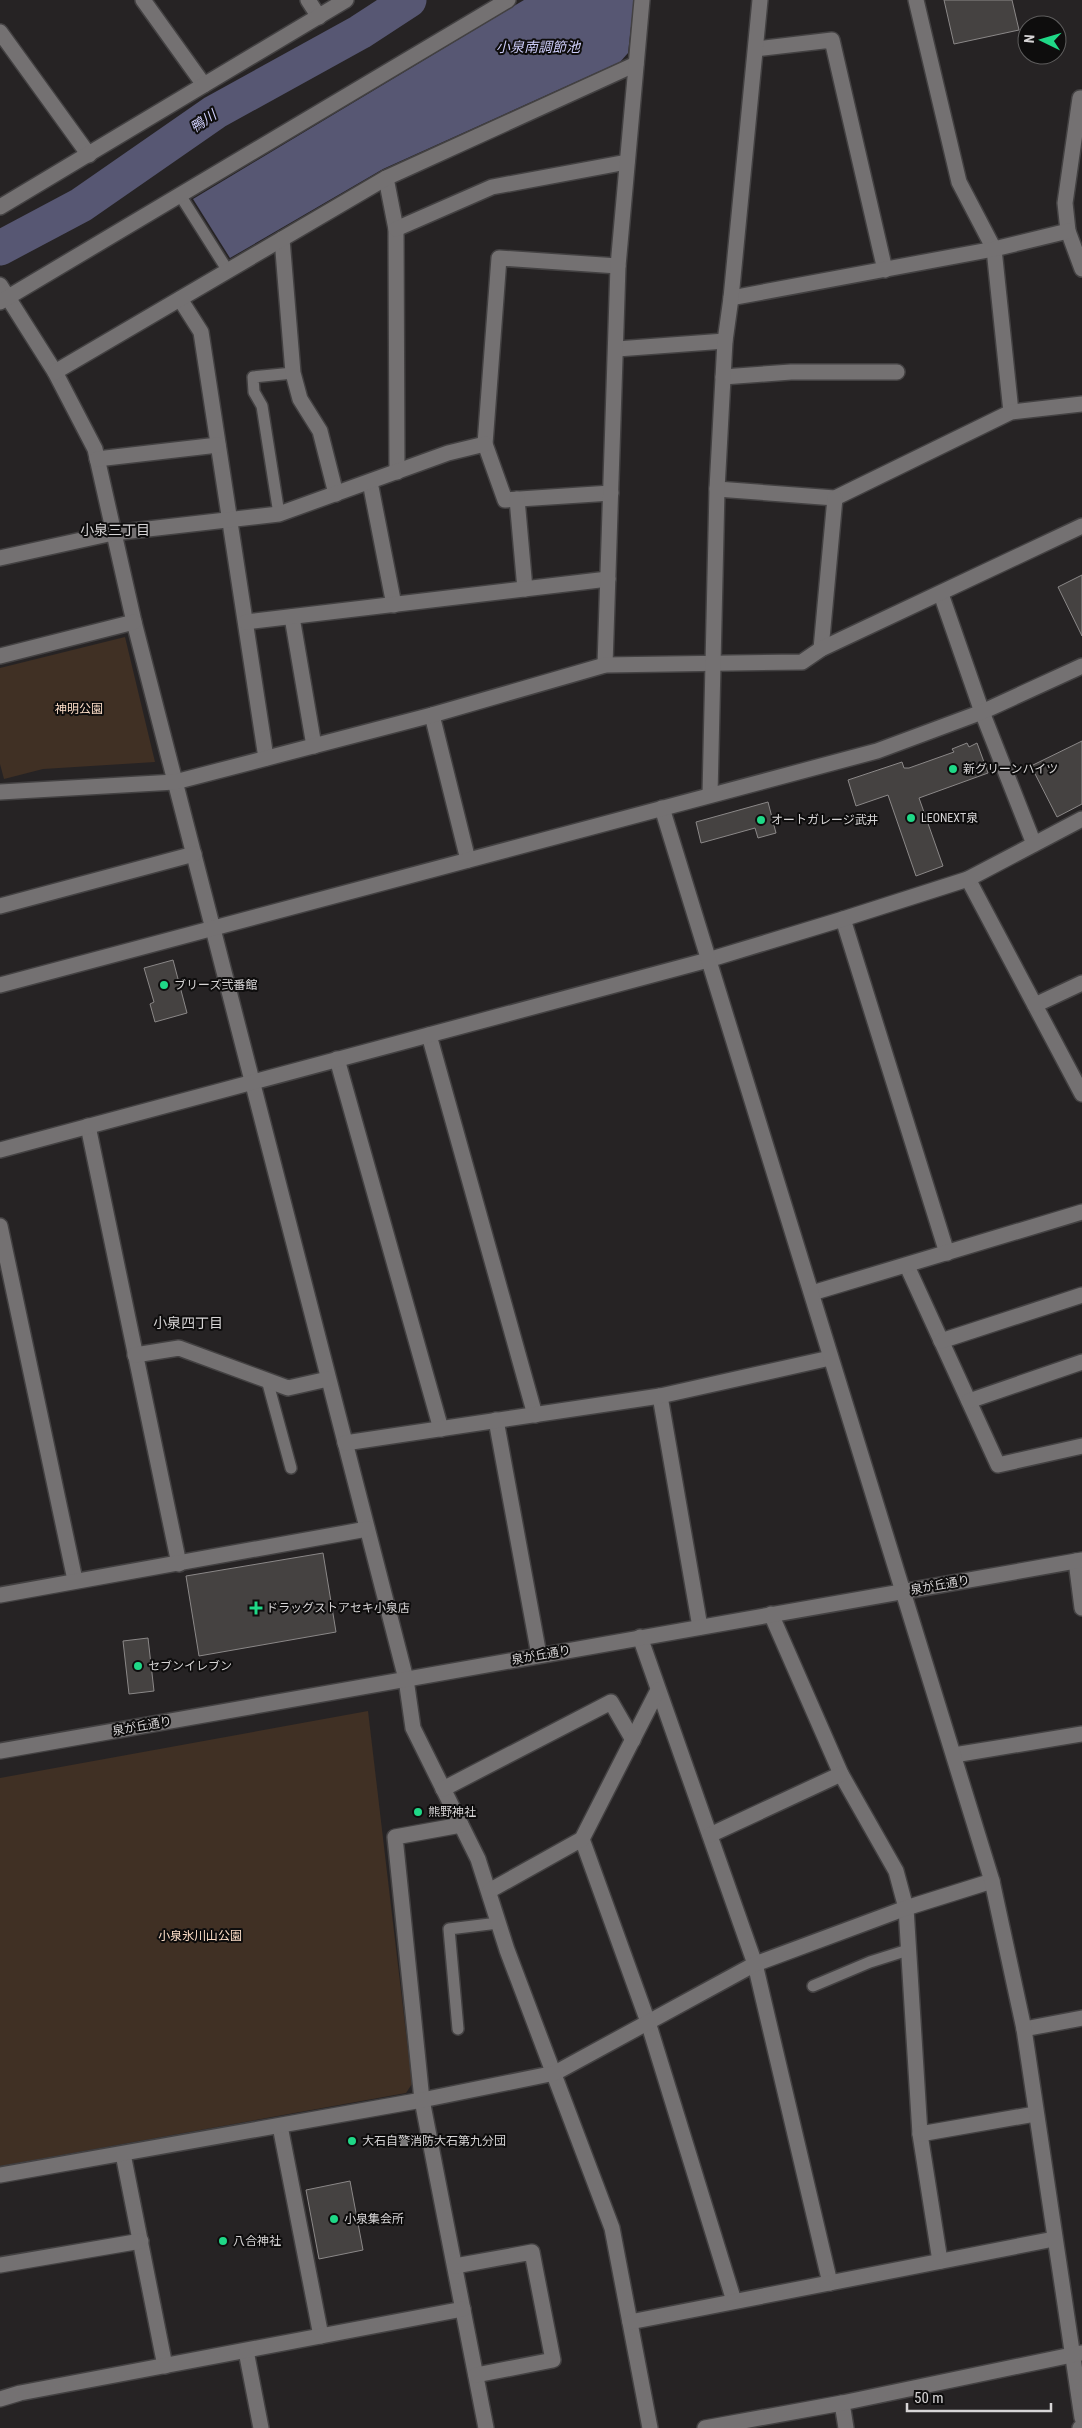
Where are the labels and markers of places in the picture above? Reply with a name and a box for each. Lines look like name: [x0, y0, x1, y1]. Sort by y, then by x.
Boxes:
place label: 新グリーンハイツ: [963, 762, 1058, 776]
marker: 新グリーンハイツ: [947, 763, 959, 775]
place label: LEONEXT泉: [921, 811, 978, 825]
marker: LEONEXT泉: [905, 812, 917, 824]
place label: オートガレージ武井: [771, 813, 879, 827]
marker: オートガレージ武井: [755, 814, 767, 826]
place label: ブリーズ弐番館: [174, 978, 257, 992]
marker: ブリーズ弐番館: [158, 979, 170, 991]
place label: ドラッグストアセキ小泉店: [266, 1601, 410, 1615]
marker: ドラッグストアセキ小泉店: [250, 1602, 262, 1614]
place label: セブンイレブン: [148, 1659, 232, 1673]
marker: セブンイレブン: [132, 1660, 144, 1672]
place label: 熊野神社: [428, 1805, 476, 1819]
marker: 熊野神社: [412, 1806, 424, 1818]
place label: 大石自警消防大石第九分団: [362, 2134, 506, 2148]
marker: 大石自警消防大石第九分団: [346, 2135, 358, 2147]
place label: 小泉集会所: [344, 2212, 404, 2226]
marker: 小泉集会所: [328, 2213, 340, 2225]
place label: 八合神社: [233, 2234, 281, 2248]
marker: 八合神社: [217, 2235, 229, 2247]

